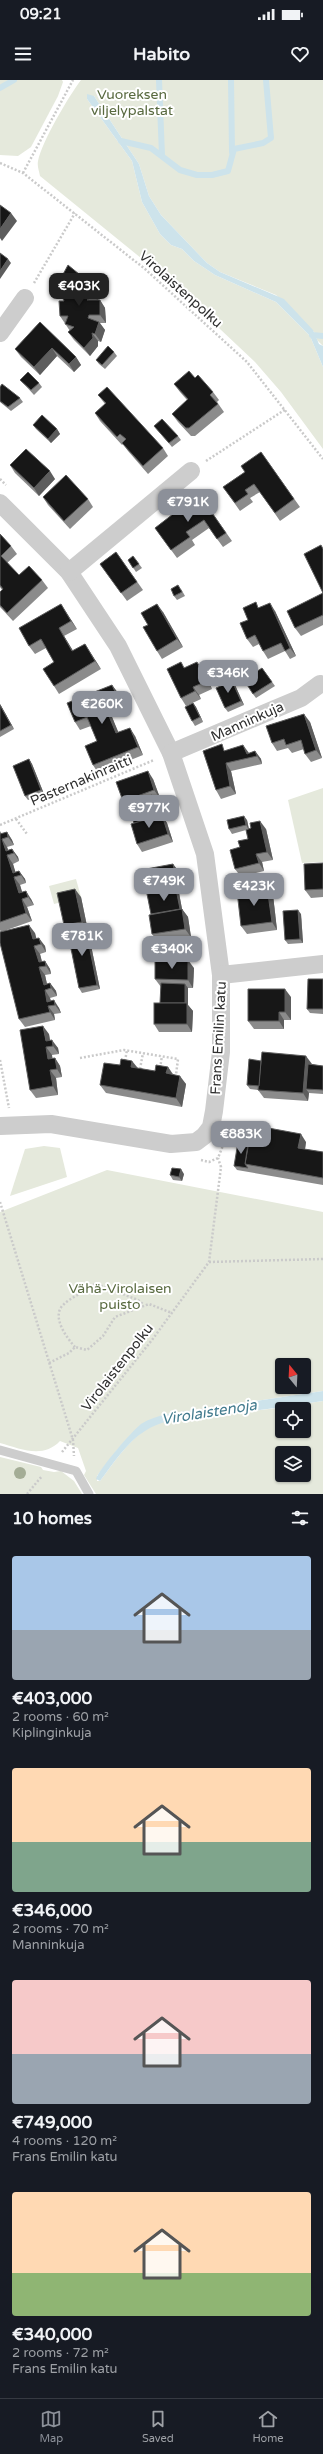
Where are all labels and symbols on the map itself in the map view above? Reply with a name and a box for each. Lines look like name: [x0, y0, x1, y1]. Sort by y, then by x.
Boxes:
park label: Vuoreksen viljelypalstat: [91, 86, 174, 119]
street label: Virolaistenpolku: [135, 247, 226, 331]
pin: €403K: [51, 273, 107, 307]
pin: €791K: [160, 489, 216, 523]
pin: €346K: [200, 660, 256, 694]
pin: €260K: [74, 691, 130, 725]
street label: Manninkuja: [208, 698, 286, 745]
street label: Pasternakinraitti: [28, 751, 135, 810]
pin: €977K: [121, 795, 177, 829]
pin: €749K: [136, 868, 192, 902]
pin: €423K: [226, 873, 282, 907]
pin: €781K: [54, 923, 110, 957]
pin: €340K: [144, 936, 200, 970]
street label: Frans Emilin katu: [207, 981, 230, 1095]
pin: €883K: [213, 1121, 269, 1155]
park label: Vähä-Virolaisen puisto: [68, 1280, 172, 1313]
street label: Virolaistenpolku: [78, 1320, 157, 1415]
north arrow: [275, 1358, 311, 1394]
water label: Virolaistenoja: [160, 1395, 259, 1428]

